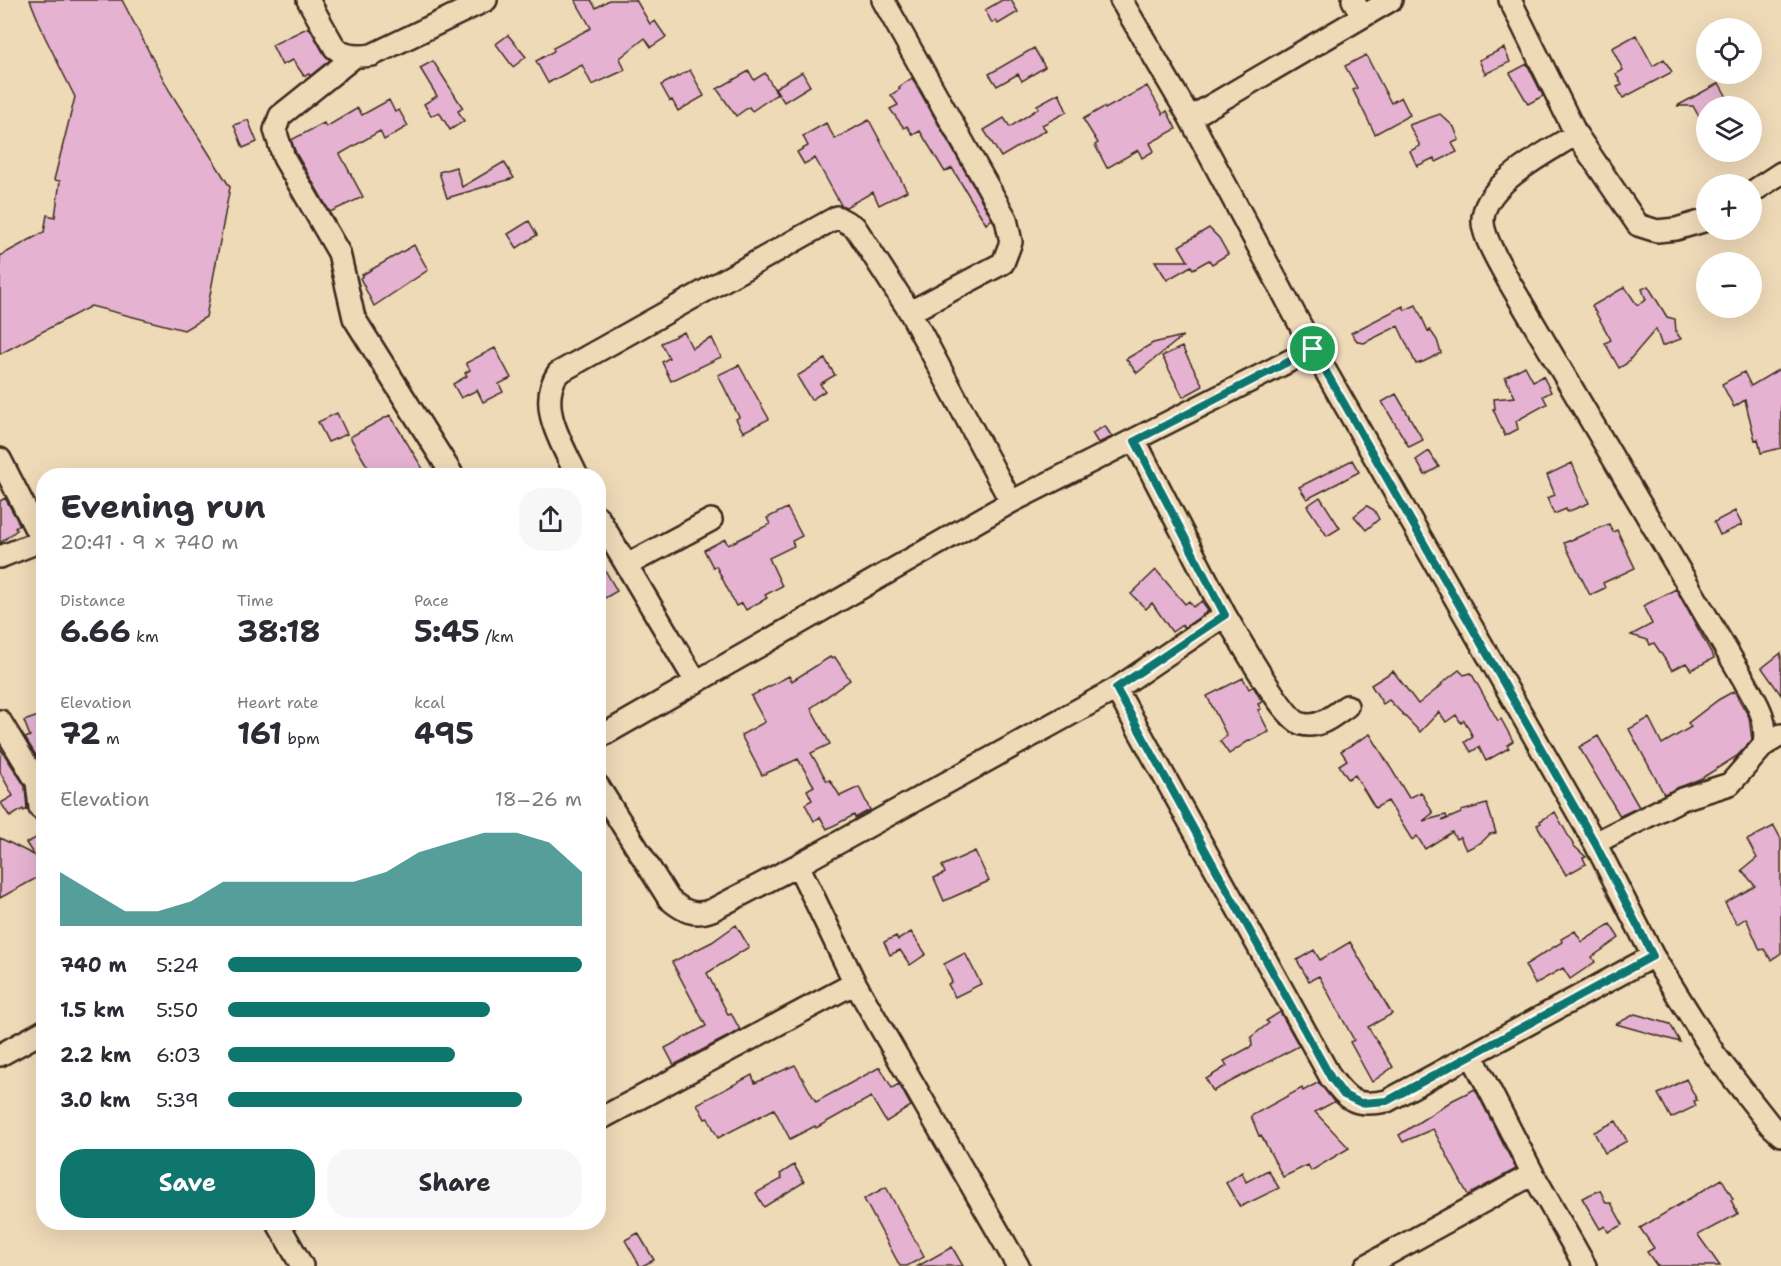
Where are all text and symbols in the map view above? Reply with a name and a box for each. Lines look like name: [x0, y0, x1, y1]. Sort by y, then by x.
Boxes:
map controls: [1696, 18, 1762, 318]
button: locate: [1696, 18, 1762, 84]
button: layers: [1696, 96, 1762, 162]
button: +: [1696, 174, 1762, 240]
button: −: [1696, 252, 1762, 318]
pin: [1287, 323, 1338, 374]
icon: arrive: [1296, 332, 1329, 365]
text: Evening run: [60, 484, 266, 529]
button: share: [519, 488, 582, 551]
text: 20:41 · 9 × 740 m: [60, 529, 239, 555]
text: Distance: [60, 590, 126, 611]
text: Time: [237, 590, 274, 611]
text: Pace: [414, 590, 449, 611]
text: 6.66: [60, 611, 131, 652]
text: 38:18: [237, 611, 321, 652]
text: 5:45: [414, 611, 480, 652]
text: km: [131, 626, 159, 647]
text: /km: [480, 626, 514, 647]
text: Elevation: [60, 692, 132, 713]
text: Heart rate: [237, 692, 319, 713]
text: kcal: [414, 692, 445, 713]
text: 72: [60, 713, 100, 754]
text: 161: [237, 713, 282, 754]
text: 495: [414, 713, 474, 754]
text: m: [100, 728, 120, 749]
text: bpm: [282, 728, 320, 749]
text: Elevation: [60, 786, 150, 812]
text: 18–26 m: [495, 786, 582, 812]
text: 740 m: [60, 952, 127, 978]
text: 5:24: [156, 952, 199, 978]
text: 1.5 km: [60, 997, 124, 1023]
text: 5:50: [156, 997, 199, 1023]
text: 2.2 km: [60, 1042, 131, 1068]
text: 6:03: [156, 1042, 201, 1068]
text: 3.0 km: [60, 1087, 131, 1113]
text: 5:39: [156, 1087, 199, 1113]
button: Save: [60, 1149, 315, 1218]
button: Share: [327, 1149, 582, 1218]

